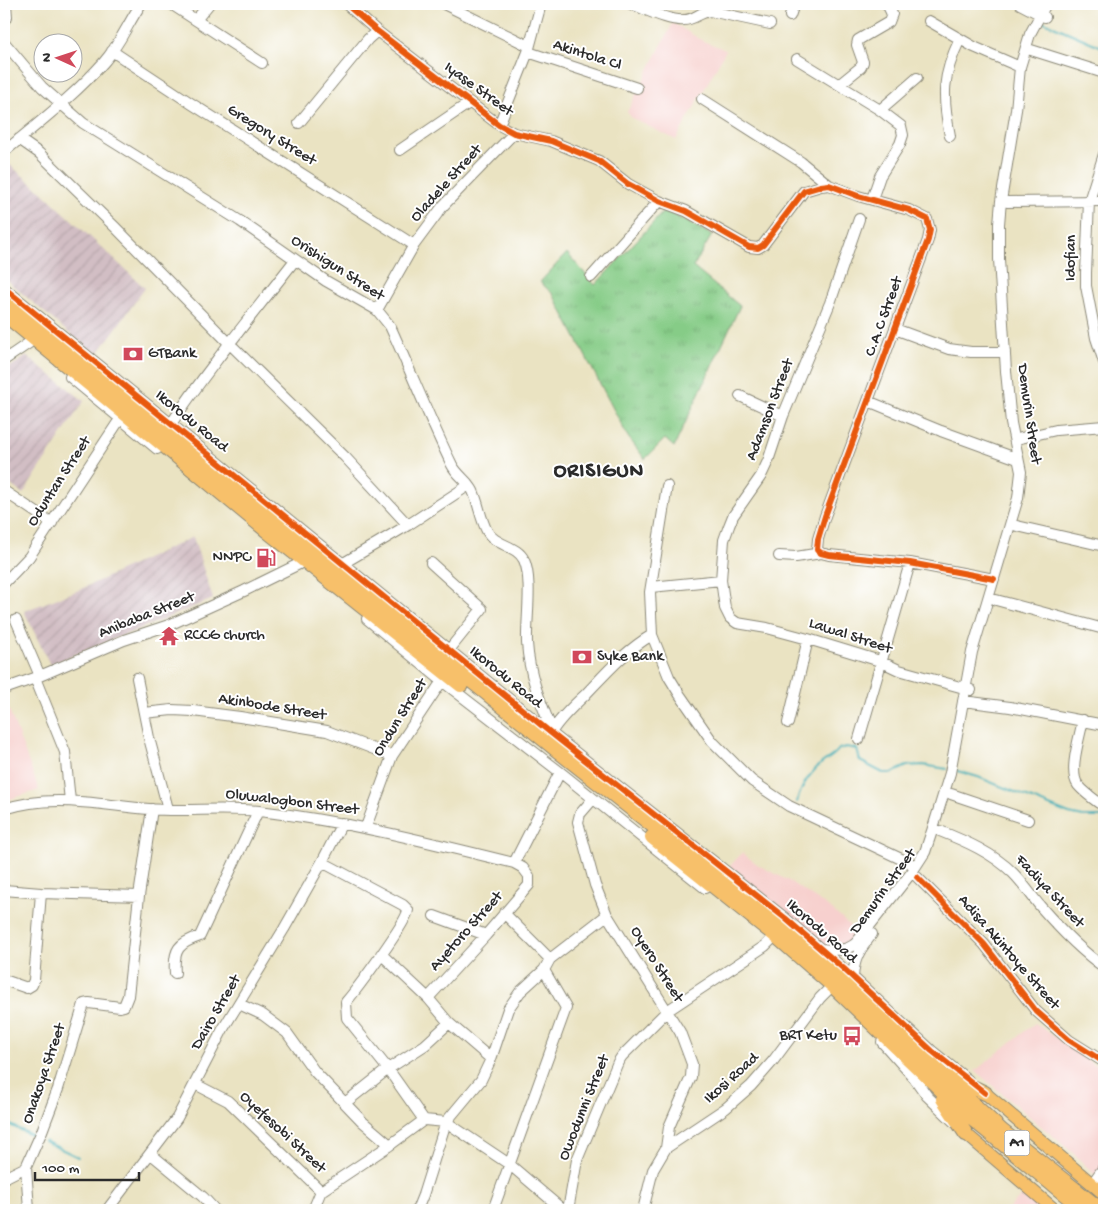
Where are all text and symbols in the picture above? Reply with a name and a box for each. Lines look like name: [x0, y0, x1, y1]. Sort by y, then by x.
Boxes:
north arrow: [32, 32, 82, 82]
street label: Akintola Cl: [550, 36, 624, 76]
text: N: [39, 52, 56, 62]
street label: Iyase Street: [440, 58, 518, 122]
street label: Gregory Street: [223, 101, 320, 172]
street label: Oladele Street: [407, 140, 488, 227]
street label: Orishigun Street: [287, 232, 388, 307]
street label: Idofian: [1062, 234, 1082, 281]
street label: C.A.C Street: [862, 273, 909, 359]
bank icon: GTBank: [122, 343, 144, 365]
place label: GTBank: [148, 345, 198, 364]
street label: Adamson Street: [743, 355, 800, 463]
street label: Demurin Street: [1011, 362, 1045, 467]
street label: Ikorodu Road: [150, 387, 233, 458]
street label: Oduntan Street: [24, 432, 97, 531]
district label: ORISIGUN: [554, 460, 644, 485]
fuel station icon: NNPC: [255, 547, 277, 569]
place label: NNPC: [213, 549, 252, 568]
street label: Anibaba Street: [96, 588, 199, 644]
street label: Lawal Street: [806, 615, 895, 660]
temple icon: RCCG church: [158, 625, 180, 647]
place label: RCCG church: [184, 627, 265, 646]
street label: Ikorodu Road: [464, 643, 547, 714]
bank icon: Syke Bank: [571, 646, 593, 668]
place label: Syke Bank: [597, 648, 665, 667]
street label: Ondun Street: [370, 674, 433, 760]
street label: Akinbode Street: [217, 690, 329, 726]
street label: Oluwalogbon Street: [224, 785, 361, 821]
street label: Demurin Street: [846, 844, 922, 939]
street label: Fadiya Street: [1010, 851, 1089, 934]
street label: Ayetoro Street: [426, 887, 509, 976]
street label: Adisa Akintoye Street: [953, 892, 1064, 1015]
street label: Ikorodu Road: [781, 896, 862, 969]
street label: Oyero Street: [625, 923, 688, 1008]
street label: Dairo Street: [187, 971, 247, 1055]
street label: Onakoya Street: [19, 1020, 72, 1127]
bus stop icon: BRT Ketu: [841, 1025, 863, 1047]
place label: BRT Ketu: [778, 1027, 837, 1046]
street label: Ikosi Road: [701, 1048, 765, 1109]
street label: Owodunni Street: [555, 1051, 615, 1164]
street label: Oyefesobi Street: [235, 1088, 330, 1179]
road number: A1: [1004, 1130, 1030, 1156]
scale bar: [35, 1149, 139, 1181]
text: 100 m: [41, 1160, 80, 1178]

